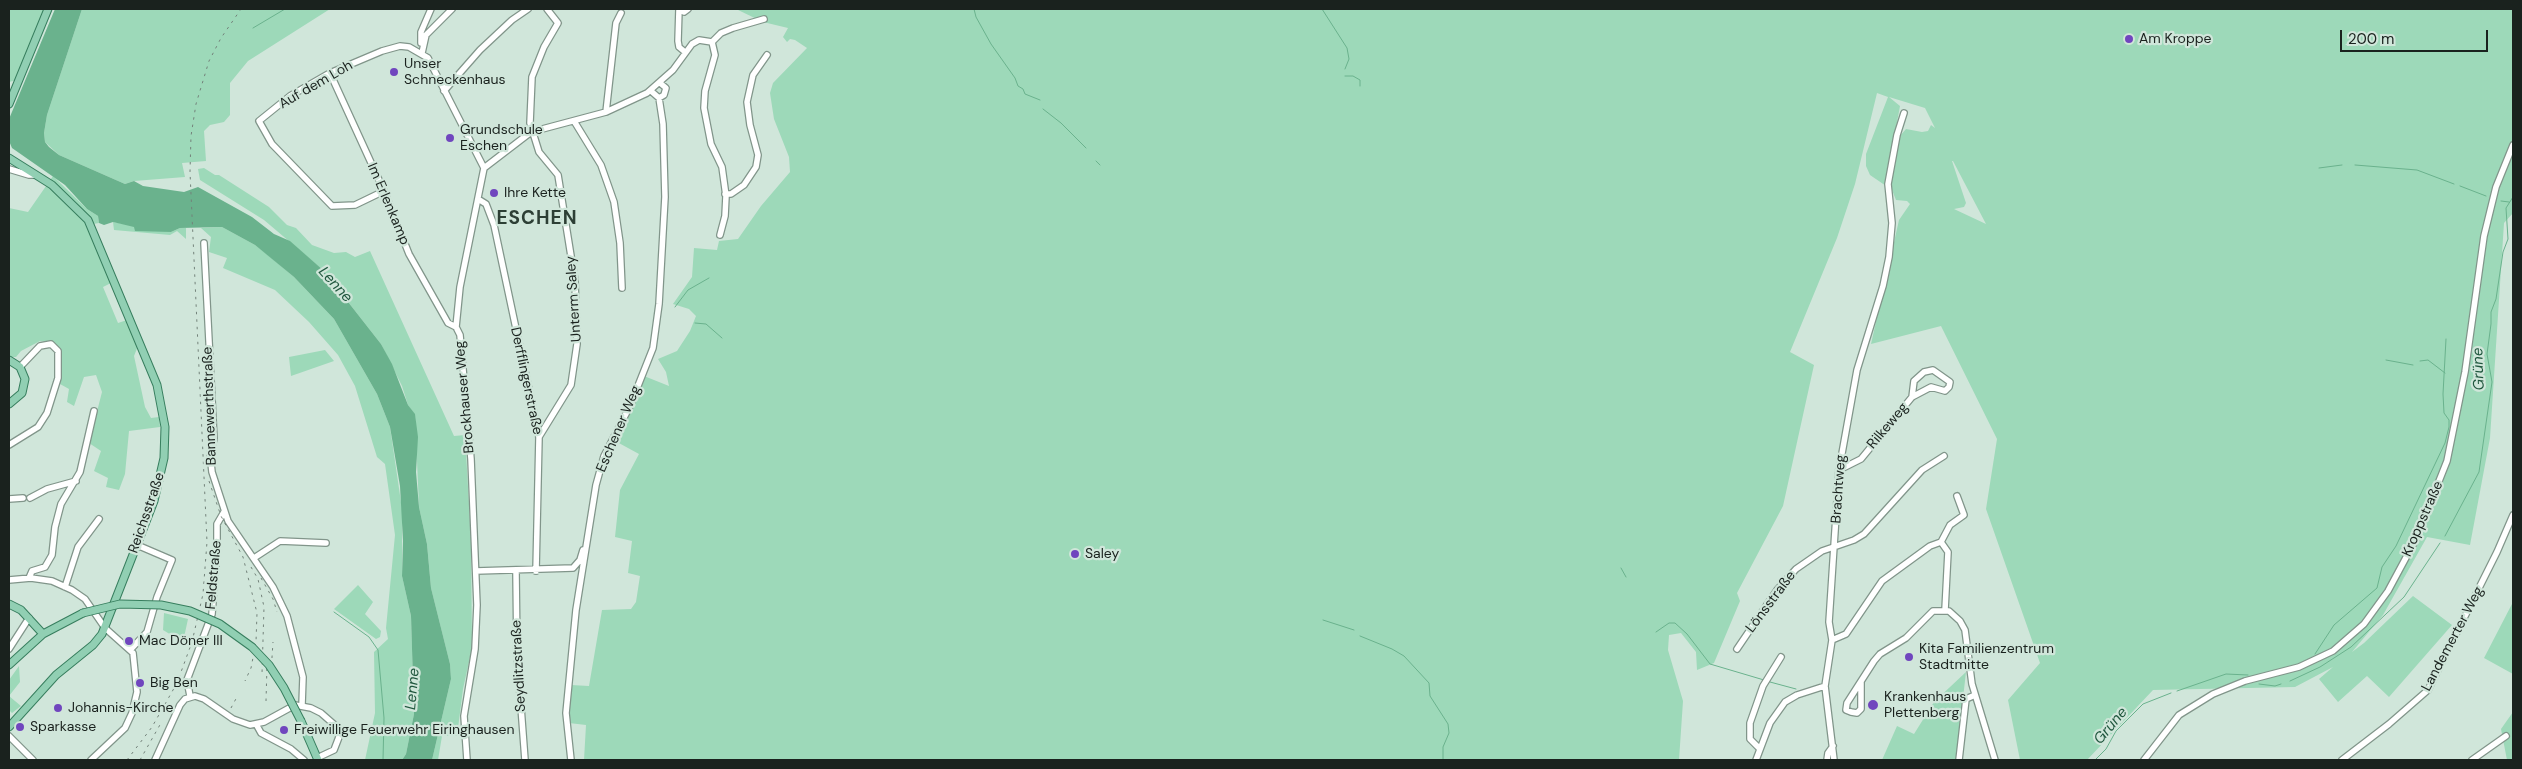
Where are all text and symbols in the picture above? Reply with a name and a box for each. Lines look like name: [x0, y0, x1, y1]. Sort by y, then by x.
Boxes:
scale bar: [2342, 20, 2490, 52]
text: 200 m: [2348, 29, 2394, 49]
place label: Am Kroppe: [2139, 31, 2211, 47]
marker: Am Kroppe: [2123, 33, 2135, 45]
place label: Unser Schneckenhaus: [404, 56, 505, 88]
street label: Auf dem Loh: [276, 57, 356, 113]
marker: Unser Schneckenhaus: [388, 66, 400, 78]
place label: Grundschule Eschen: [460, 122, 543, 154]
marker: Grundschule Eschen: [444, 132, 456, 144]
street label: Im Erlenkamp: [363, 160, 413, 248]
place label: Ihre Kette: [504, 185, 566, 201]
marker: Ihre Kette: [488, 187, 500, 199]
district label: ESCHEN: [496, 208, 578, 230]
street label: Unterm Saley: [563, 255, 585, 343]
water label: Lenne: [314, 263, 356, 307]
street label: Derfflingerstraße: [506, 326, 546, 436]
street label: Brockhauser Weg: [452, 340, 478, 454]
street label: Bannewerthstraße: [200, 346, 220, 466]
water label: Grüne: [2469, 347, 2489, 391]
street label: Eschener Weg: [593, 383, 645, 475]
street label: Rilkeweg: [1864, 399, 1912, 453]
street label: Brachtweg: [1828, 454, 1850, 524]
street label: Reichsstraße: [125, 470, 169, 556]
street label: Kroppstraße: [2399, 479, 2447, 559]
street label: Feldstraße: [203, 540, 225, 610]
place label: Saley: [1085, 546, 1119, 562]
marker: Saley: [1069, 548, 1081, 560]
street label: Lönsstraße: [1742, 568, 1800, 636]
street label: Landemerter Weg: [2418, 584, 2488, 694]
street label: Seydlitzstraße: [508, 620, 530, 712]
place label: Mac Döner III: [139, 633, 223, 649]
marker: Mac Döner III: [123, 635, 135, 647]
place label: Kita Familienzentrum Stadtmitte: [1919, 641, 2054, 674]
marker: Kita Familienzentrum Stadtmitte: [1903, 651, 1915, 663]
water label: Lenne: [402, 667, 424, 711]
place label: Big Ben: [150, 675, 198, 691]
marker: Big Ben: [134, 677, 146, 689]
place label: Krankenhaus Plettenberg: [1884, 689, 1966, 722]
marker: Krankenhaus Plettenberg: [1866, 698, 1880, 712]
place label: Johannis-Kirche: [68, 700, 173, 716]
marker: Johannis-Kirche: [52, 702, 64, 714]
water label: Grüne: [2090, 704, 2132, 748]
place label: Sparkasse: [30, 719, 96, 735]
marker: Sparkasse: [14, 721, 26, 733]
place label: Freiwillige Feuerwehr Eiringhausen: [294, 722, 515, 738]
marker: Freiwillige Feuerwehr Eiringhausen: [278, 724, 290, 736]

